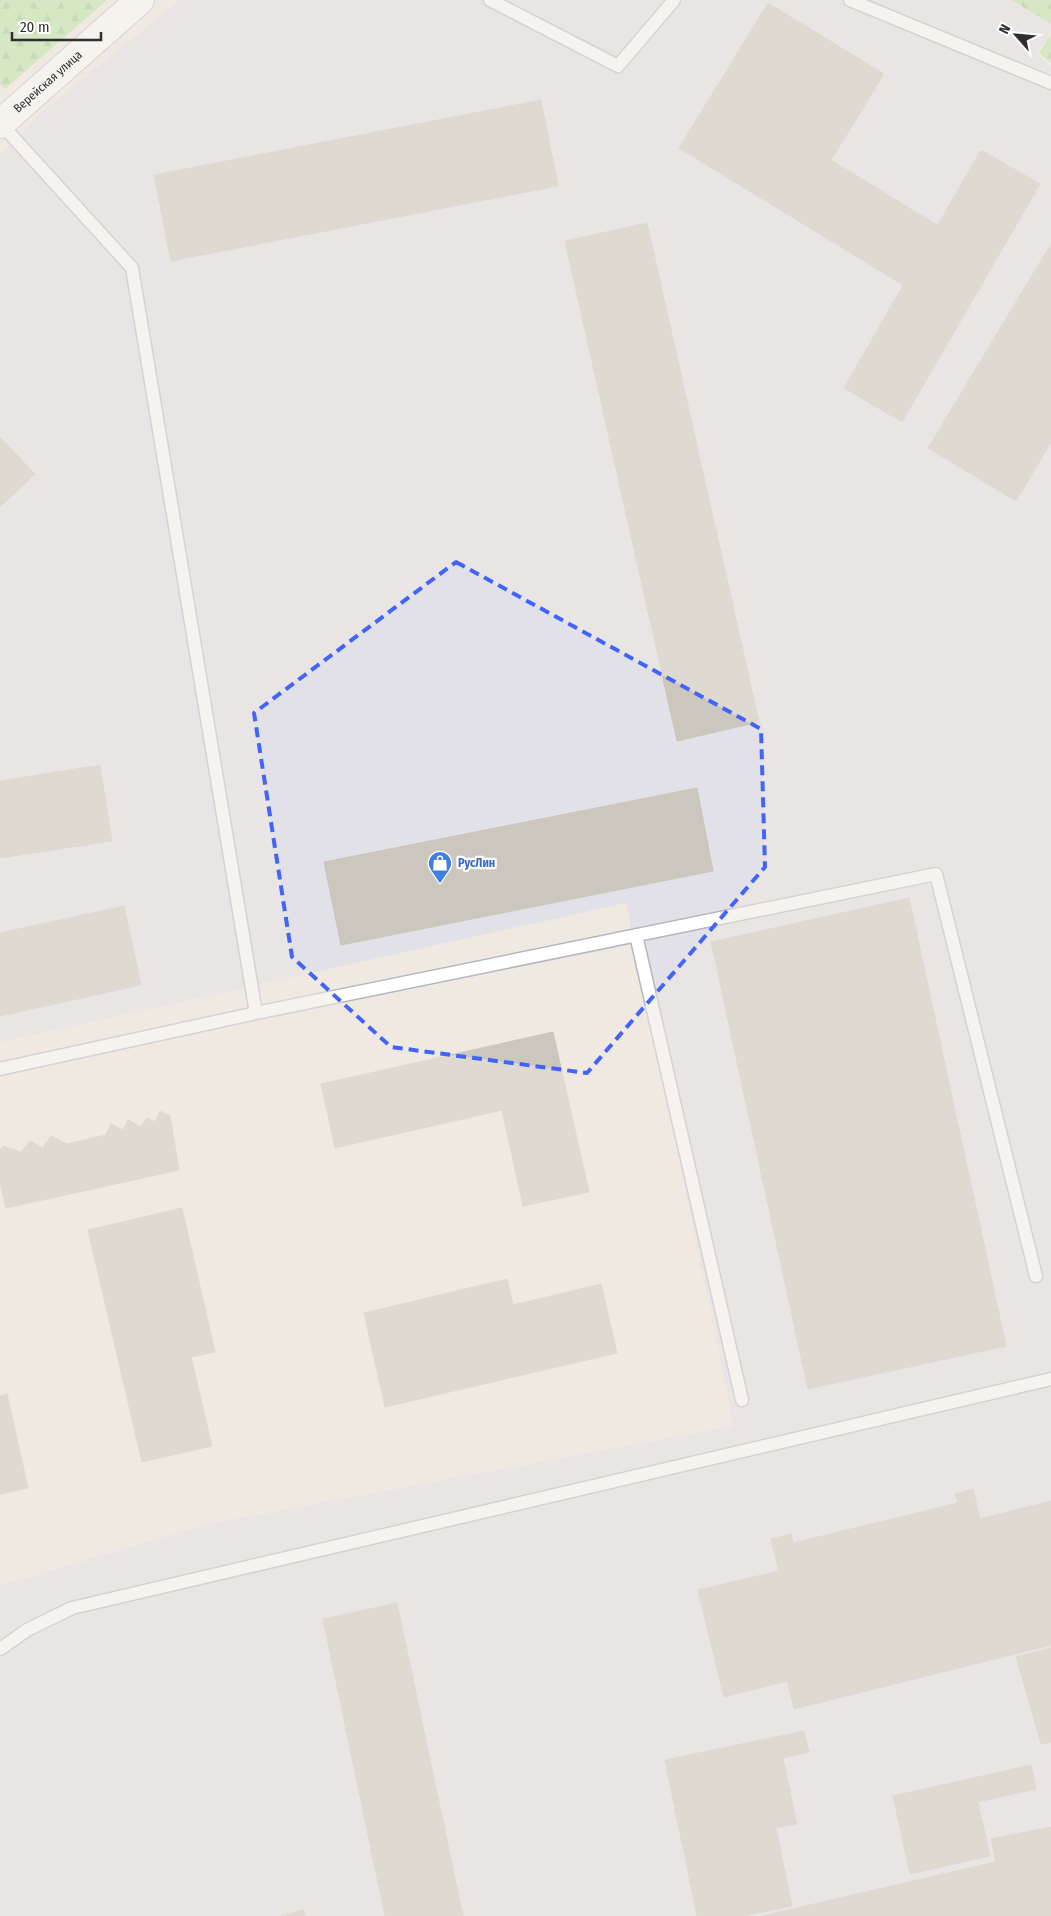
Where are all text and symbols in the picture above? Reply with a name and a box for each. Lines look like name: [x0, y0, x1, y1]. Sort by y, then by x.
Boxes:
scale bar: [12, 10, 101, 42]
north arrow: [991, 10, 1041, 60]
text: 20 m: [20, 18, 50, 36]
text: N: [995, 22, 1014, 37]
street label: Верейская улица: [11, 48, 85, 116]
shop icon: РусЛин: [427, 850, 453, 884]
place label: РусЛин: [458, 856, 495, 870]

